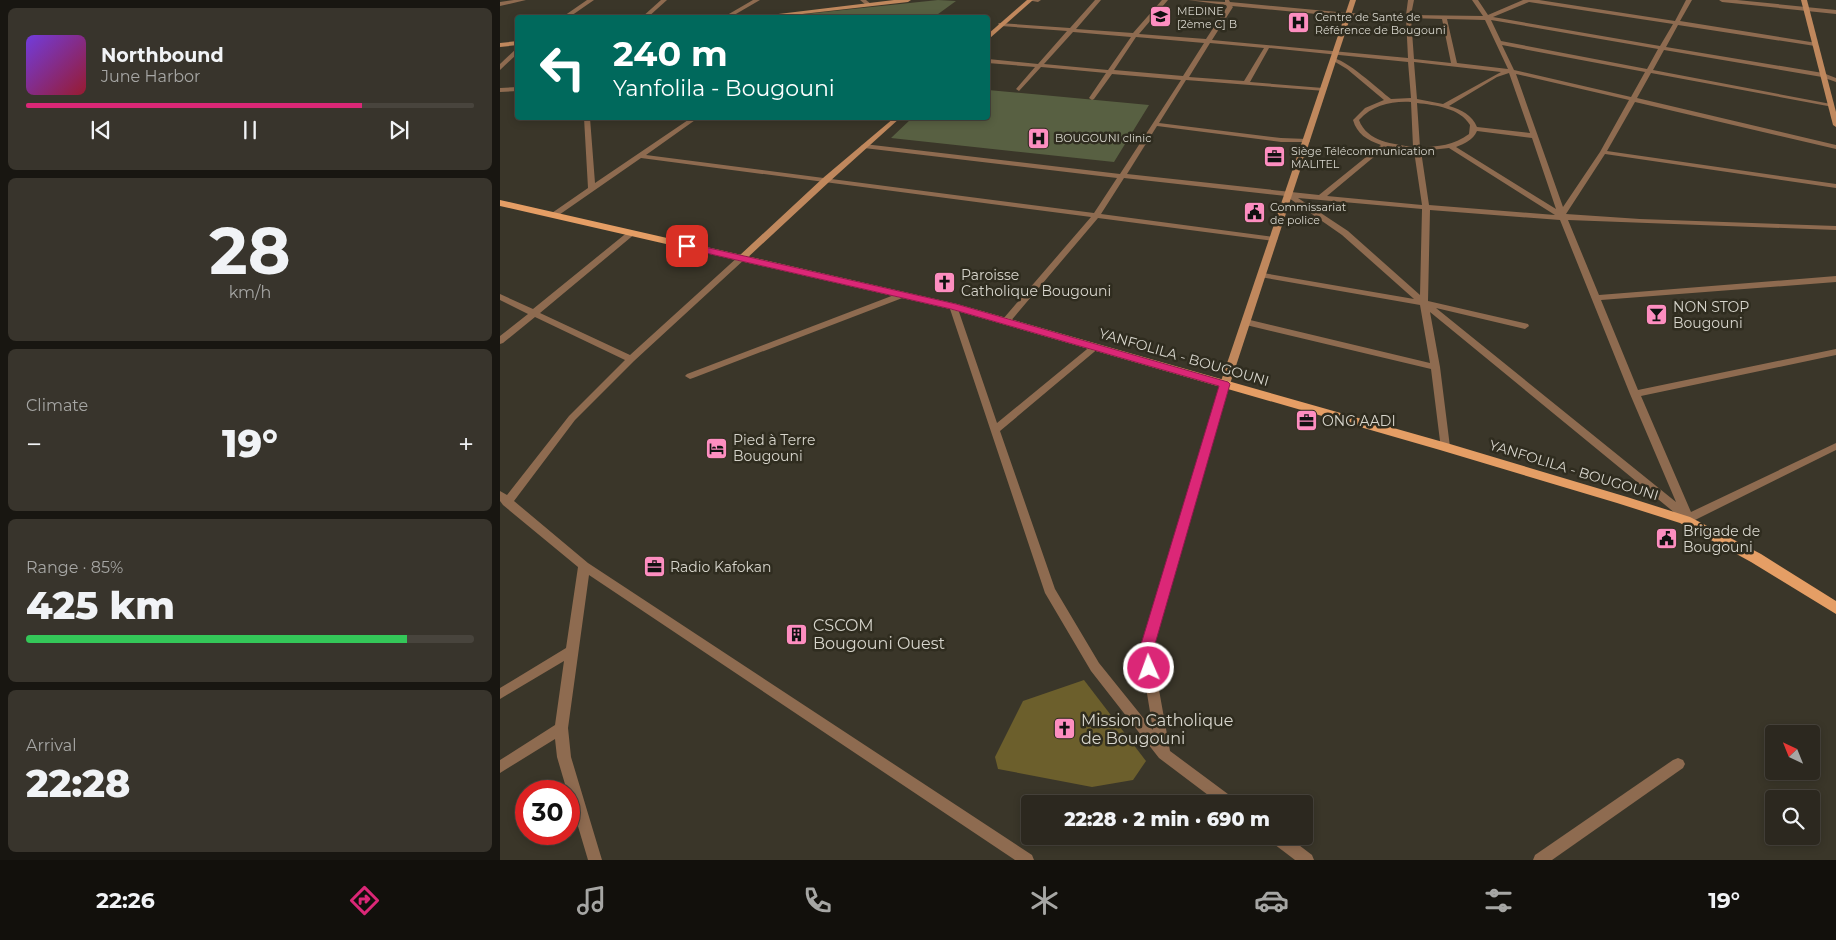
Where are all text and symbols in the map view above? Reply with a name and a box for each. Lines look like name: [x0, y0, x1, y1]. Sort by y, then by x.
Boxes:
place label: MEDINE [2ème C] B: [1177, 4, 1237, 31]
school or university icon: MEDINE [2ème C] B: [1149, 5, 1173, 29]
place label: Centre de Santé de Référence de Bougouni: [1315, 10, 1446, 37]
hospital icon: Centre de Santé de Référence de Bougouni: [1287, 11, 1311, 35]
text: 240 m: [613, 32, 728, 75]
icon: left: [530, 35, 595, 100]
text: Northbound: [101, 44, 224, 67]
text: June Harbor: [101, 67, 200, 86]
text: Yanfolila - Bougouni: [613, 75, 835, 102]
icon: previous: [87, 116, 115, 144]
icon: pause: [236, 116, 264, 144]
icon: next: [385, 116, 413, 144]
hospital icon: BOUGOUNI clinic: [1027, 126, 1051, 150]
place label: BOUGOUNI clinic: [1055, 131, 1151, 145]
place label: Siège Télécommunication MALITEL: [1291, 144, 1435, 171]
office icon: Siège Télécommunication MALITEL: [1263, 145, 1287, 169]
place label: Commissariat de police: [1270, 200, 1347, 227]
public building icon: Commissariat de police: [1242, 201, 1266, 225]
text: 28: [209, 211, 291, 290]
pin: [666, 225, 708, 267]
icon: arrive: [673, 232, 701, 260]
place label: Paroisse Catholique Bougouni: [961, 266, 1111, 300]
church icon: Paroisse Catholique Bougouni: [933, 271, 957, 295]
text: km/h: [229, 283, 271, 302]
place label: NON STOP Bougouni: [1673, 298, 1749, 332]
bar icon: NON STOP Bougouni: [1645, 303, 1669, 327]
street label: YANFOLILA - BOUGOUNI: [1097, 324, 1271, 390]
text: Climate: [26, 396, 88, 415]
office icon: ONG AADI: [1294, 409, 1318, 433]
place label: ONG AADI: [1322, 412, 1396, 430]
text: 19°: [222, 420, 278, 467]
text: −: [26, 427, 42, 461]
text: +: [458, 427, 474, 461]
place label: Pied à Terre Bougouni: [733, 431, 815, 465]
hotel icon: Pied à Terre Bougouni: [705, 436, 729, 460]
street label: YANFOLILA - BOUGOUNI: [1487, 436, 1661, 504]
place label: Brigade de Bougouni: [1683, 522, 1760, 556]
public building icon: Brigade de Bougouni: [1655, 527, 1679, 551]
office icon: Radio Kafokan: [642, 555, 666, 579]
text: Range · 85%: [26, 558, 123, 577]
place label: Radio Kafokan: [670, 558, 771, 576]
text: 425 km: [26, 582, 175, 629]
place label: CSCOM Bougouni Ouest: [813, 616, 946, 653]
building icon: CSCOM Bougouni Ouest: [785, 622, 809, 646]
position arrow: [1122, 641, 1174, 693]
place label: Mission Catholique de Bougouni: [1081, 711, 1233, 748]
church icon: Mission Catholique de Bougouni: [1053, 717, 1077, 741]
north arrow: [1765, 725, 1820, 780]
map controls: [1765, 725, 1820, 845]
text: Arrival: [26, 736, 76, 755]
text: 22:28: [26, 760, 130, 807]
speed limit sign: 30: [515, 780, 580, 845]
button: search: [1765, 790, 1820, 845]
text: 22:28 · 2 min · 690 m: [1064, 808, 1270, 831]
icon: directions: [347, 883, 382, 918]
icon: music: [574, 883, 609, 918]
icon: phone: [800, 883, 835, 918]
icon: climate: [1027, 883, 1062, 918]
icon: car: [1254, 883, 1289, 918]
icon: filters: [1481, 883, 1516, 918]
text: 22:26: [96, 887, 155, 914]
text: 19°: [1708, 887, 1740, 914]

